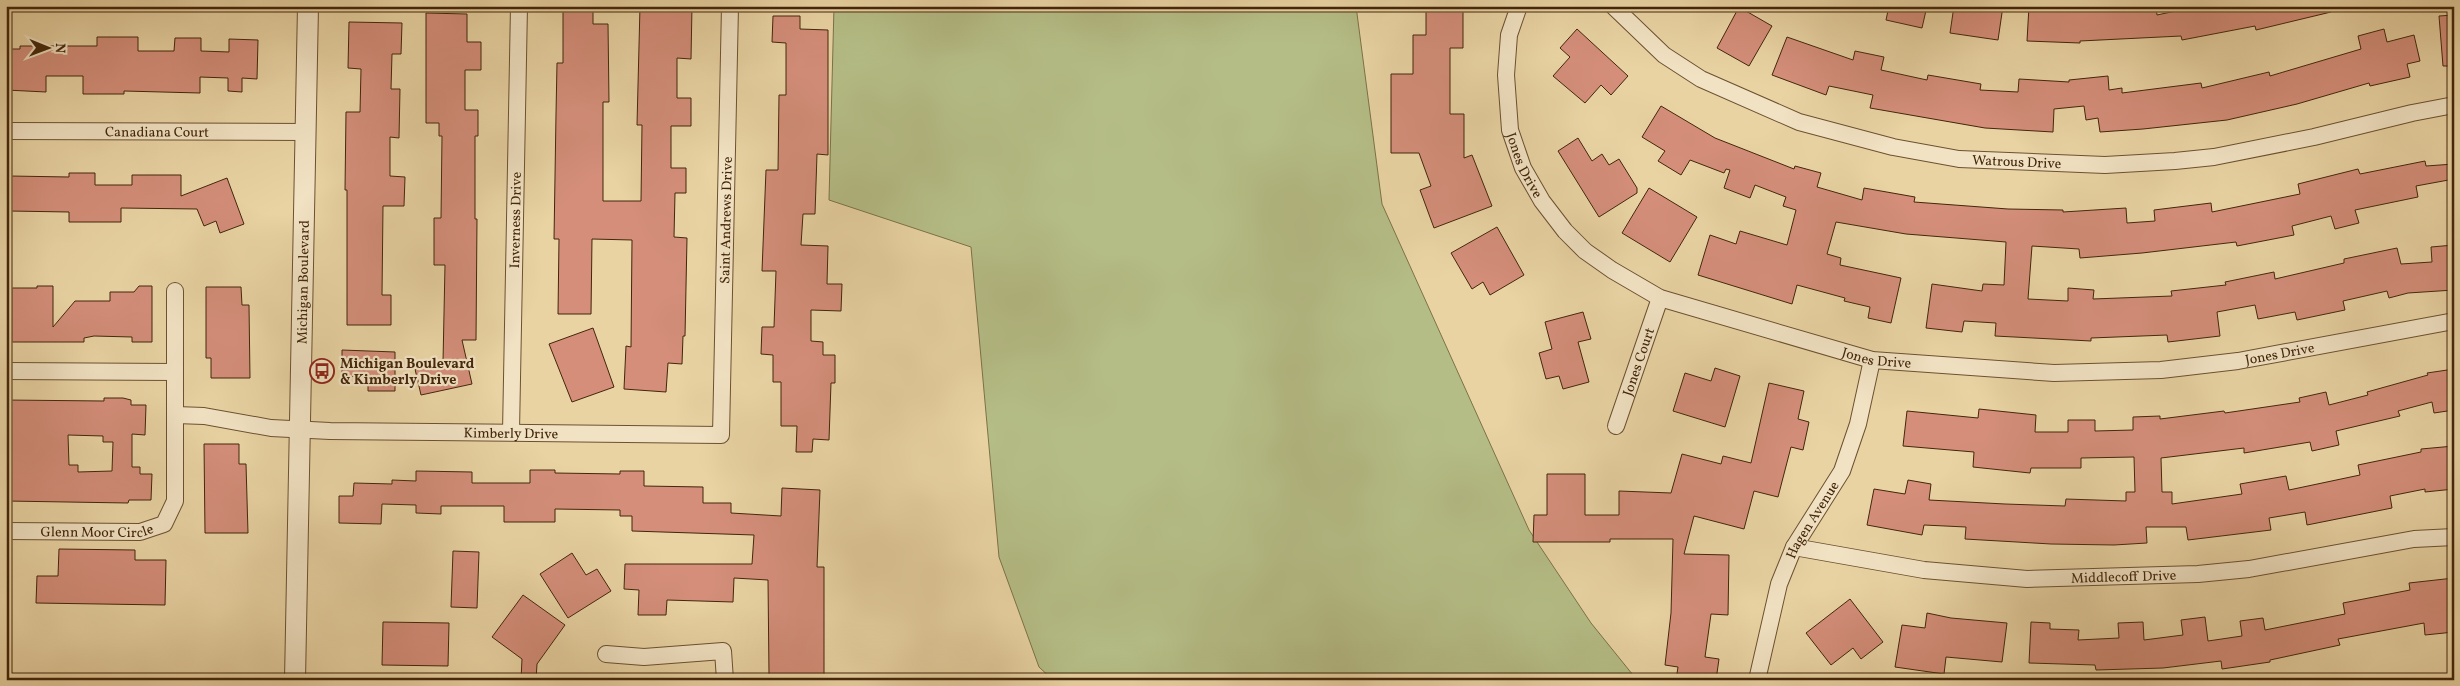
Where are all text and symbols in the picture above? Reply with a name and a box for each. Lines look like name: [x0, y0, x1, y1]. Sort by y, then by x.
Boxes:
north arrow: [22, 22, 72, 72]
text: N: [50, 43, 69, 53]
street label: Canadiana Court: [105, 123, 209, 143]
street label: Jones Drive: [1501, 130, 1547, 202]
street label: Watrous Drive: [1972, 152, 2062, 174]
street label: Saint Andrews Drive: [716, 156, 738, 284]
street label: Inverness Drive: [506, 171, 527, 269]
street label: Michigan Boulevard: [293, 220, 315, 344]
street label: Jones Court: [1619, 325, 1660, 399]
street label: Jones Drive: [2244, 339, 2316, 371]
street label: Jones Drive: [1839, 344, 1912, 374]
place label: Michigan Boulevard & Kimberly Drive: [340, 355, 475, 390]
bus stop icon: Michigan Boulevard & Kimberly Drive: [309, 358, 335, 384]
street label: Kimberly Drive: [463, 424, 559, 444]
street label: Hagen Avenue: [1782, 478, 1844, 562]
street label: Glenn Moor Circle: [40, 520, 157, 543]
street label: Middlecoff Drive: [2071, 567, 2177, 589]

